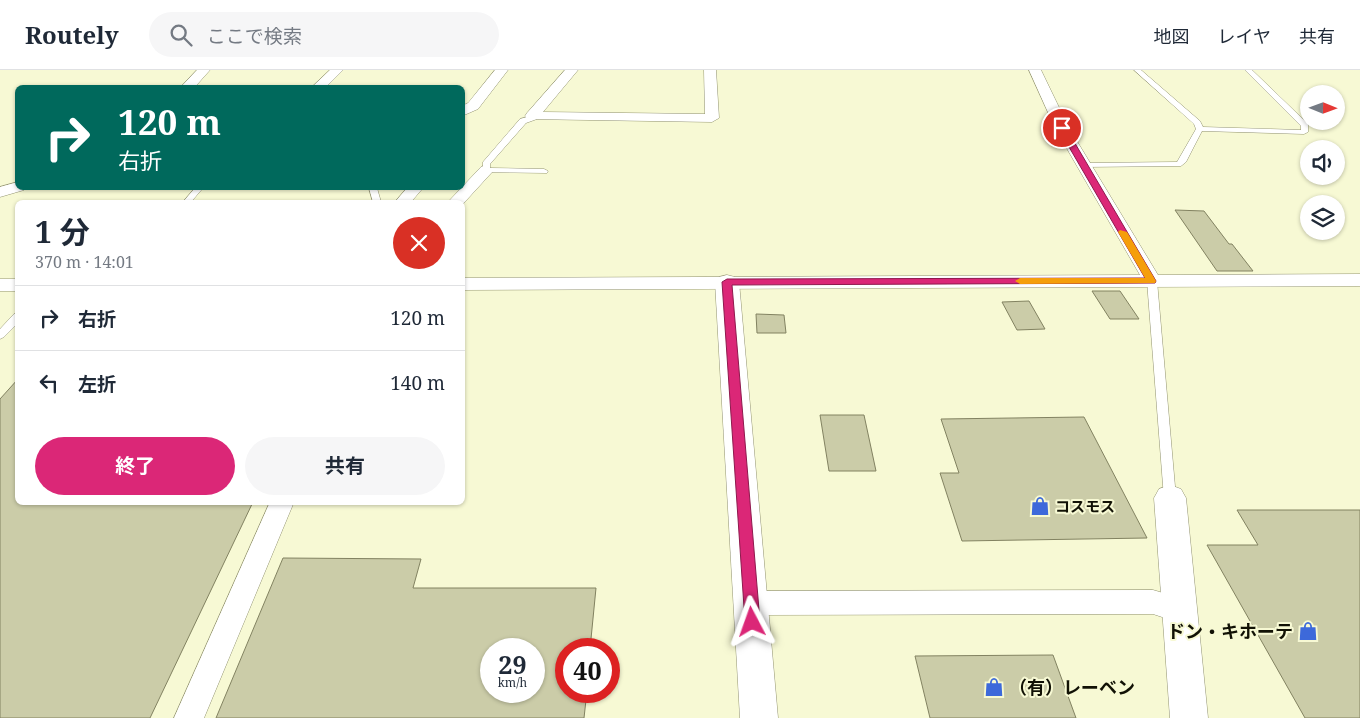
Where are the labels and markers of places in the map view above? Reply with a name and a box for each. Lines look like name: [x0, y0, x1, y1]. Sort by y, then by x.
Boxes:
pin: [1041, 107, 1083, 149]
shop icon: コスモス: [1029, 495, 1051, 517]
place label: コスモス: [1055, 496, 1115, 516]
place label: ドン・キホーテ: [1167, 619, 1293, 643]
shop icon: ドン・キホーテ: [1297, 620, 1319, 642]
place label: （有）レーベン: [1009, 675, 1135, 699]
shop icon: （有）レーベン: [983, 676, 1005, 698]

